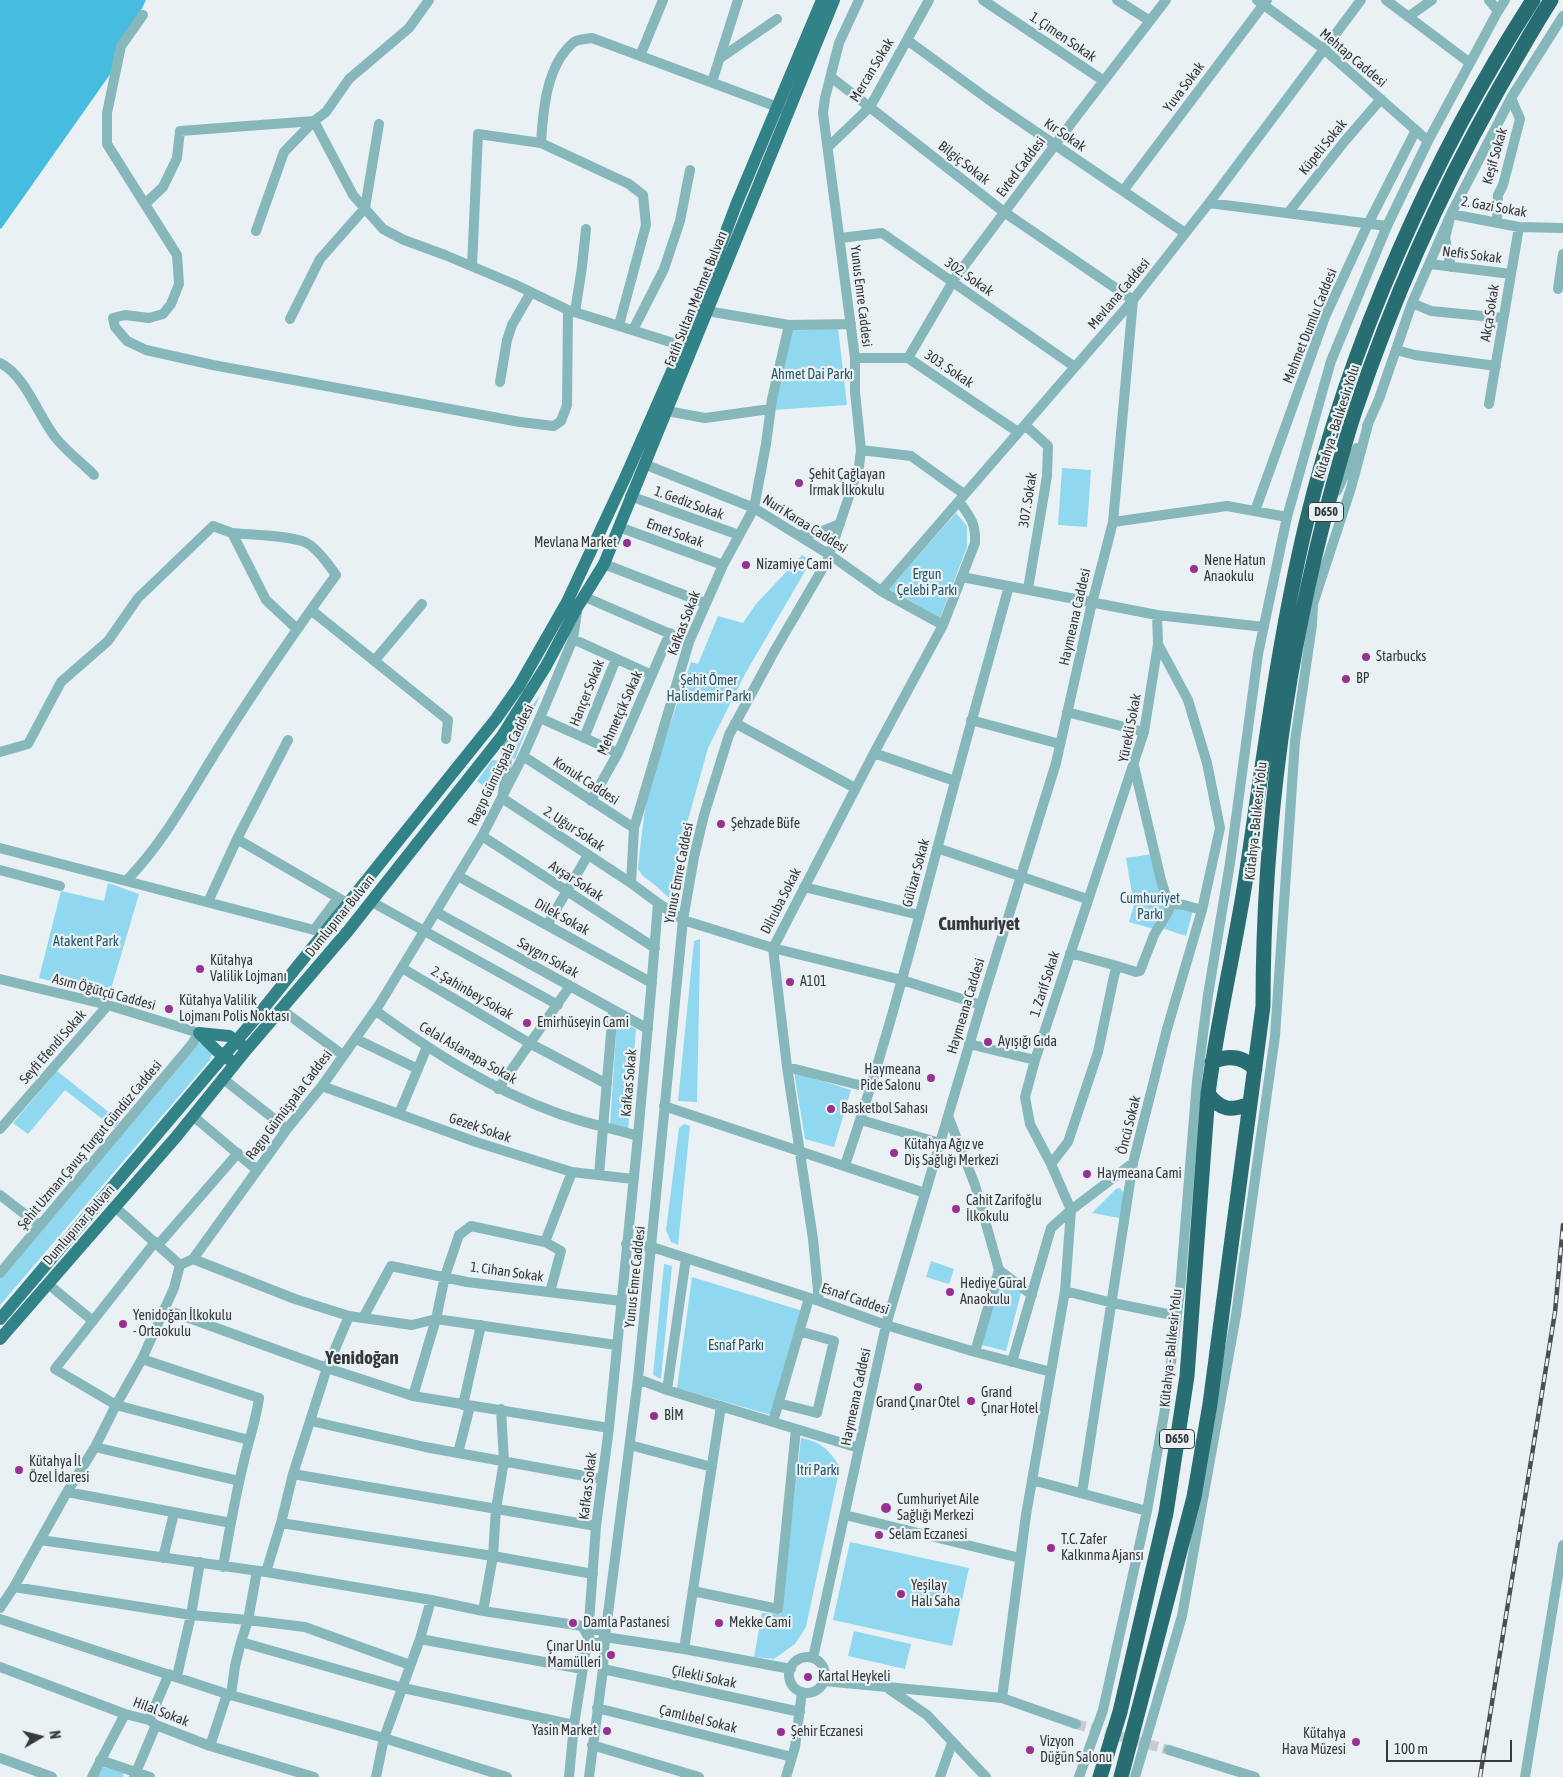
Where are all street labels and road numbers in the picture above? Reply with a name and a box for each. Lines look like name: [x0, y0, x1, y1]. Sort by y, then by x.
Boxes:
street label: 1. Çimen Sokak: [1026, 9, 1100, 65]
street label: Mehtap Caddesi: [1316, 25, 1390, 91]
street label: Mercan Sokak: [846, 35, 898, 105]
street label: Yuva Sokak: [1160, 59, 1208, 115]
street label: Kır Sokak: [1041, 115, 1089, 155]
street label: Küpeli Sokak: [1296, 116, 1350, 178]
street label: Keşif Sokak: [1479, 126, 1511, 186]
street label: Evted Caddesi: [993, 134, 1049, 200]
street label: Bilgiç Sokak: [935, 138, 993, 188]
street label: 2. Gazi Sokak: [1460, 193, 1528, 221]
street label: Fatih Sultan Mehmet Bulvarı: [661, 229, 731, 369]
street label: Nefis Sokak: [1441, 243, 1503, 267]
street label: Yunus Emre Caddesi: [846, 244, 876, 348]
street label: 302. Sokak: [941, 254, 997, 300]
street label: Mevlana Caddesi: [1084, 255, 1154, 333]
street label: Mehmet Dumlu Caddesi: [1279, 266, 1341, 386]
street label: Akça Sokak: [1477, 283, 1503, 343]
street label: 303. Sokak: [921, 347, 977, 391]
street label: Kütahya - Balıkesir Yolu: [1311, 363, 1363, 481]
street label: 307. Sokak: [1015, 471, 1041, 529]
street label: 1. Gediz Sokak: [652, 483, 726, 523]
street label: Nuri Karaa Caddesi: [760, 491, 850, 557]
road number: D650: [1308, 502, 1344, 522]
street label: Emet Sokak: [644, 515, 706, 551]
street label: Haymeana Caddesi: [1056, 567, 1094, 667]
street label: Kafkas Sokak: [664, 588, 704, 658]
street label: Hançer Sokak: [566, 657, 608, 729]
street label: Mehmetçik Sokak: [594, 668, 646, 758]
street label: Yürekli Sokak: [1115, 692, 1145, 764]
street label: Ragıp Gümüşpala Caddesi: [464, 701, 538, 829]
street label: Konuk Caddesi: [550, 753, 622, 809]
street label: Kütahya - Balıkesir Yolu: [1241, 761, 1271, 881]
street label: 2. Uğur Sokak: [540, 803, 608, 855]
street label: Yunus Emre Caddesi: [661, 821, 697, 925]
street label: Gülizar Sokak: [899, 837, 933, 909]
street label: Avşar Sokak: [546, 857, 606, 905]
street label: Dilruba Sokak: [757, 865, 805, 937]
street label: Dumlupınar Bulvarı: [302, 872, 378, 960]
street label: Dilek Sokak: [532, 895, 592, 939]
street label: Saygın Sokak: [514, 934, 582, 982]
street label: 1. Zarif Sokak: [1026, 949, 1064, 1019]
street label: Haymeana Caddesi: [943, 956, 989, 1056]
street label: 2. Şahinbey Sokak: [428, 963, 516, 1023]
street label: Asım Öğütçü Caddesi: [50, 970, 158, 1014]
street label: Seyfi Efendi Sokak: [16, 1006, 90, 1088]
street label: Celal Aslanapa Sokak: [416, 1018, 520, 1088]
street label: Ragıp Gümüşpala Caddesi: [242, 1047, 336, 1163]
street label: Kafkas Sokak: [618, 1049, 640, 1117]
street label: Şehit Uzman Çavuş Turgut Gündüz Caddesi: [14, 1057, 166, 1233]
street label: Öncü Sokak: [1114, 1094, 1144, 1156]
street label: Gezek Sokak: [447, 1110, 513, 1146]
street label: Dumlupınar Bulvarı: [40, 1181, 118, 1269]
street label: Yunus Emre Caddesi: [621, 1225, 649, 1329]
street label: 1. Cihan Sokak: [469, 1259, 545, 1285]
street label: Esnaf Caddesi: [819, 1280, 891, 1318]
street label: Kütahya - Balıkesir Yolu: [1156, 1288, 1186, 1408]
street label: Haymeana Caddesi: [837, 1347, 875, 1447]
road number: D650: [1160, 1430, 1194, 1448]
street label: Kafkas Sokak: [576, 1451, 600, 1521]
street label: Çilekli Sokak: [670, 1662, 738, 1692]
street label: Hilal Sokak: [131, 1694, 191, 1730]
street label: Çamlıbel Sokak: [657, 1701, 739, 1737]

